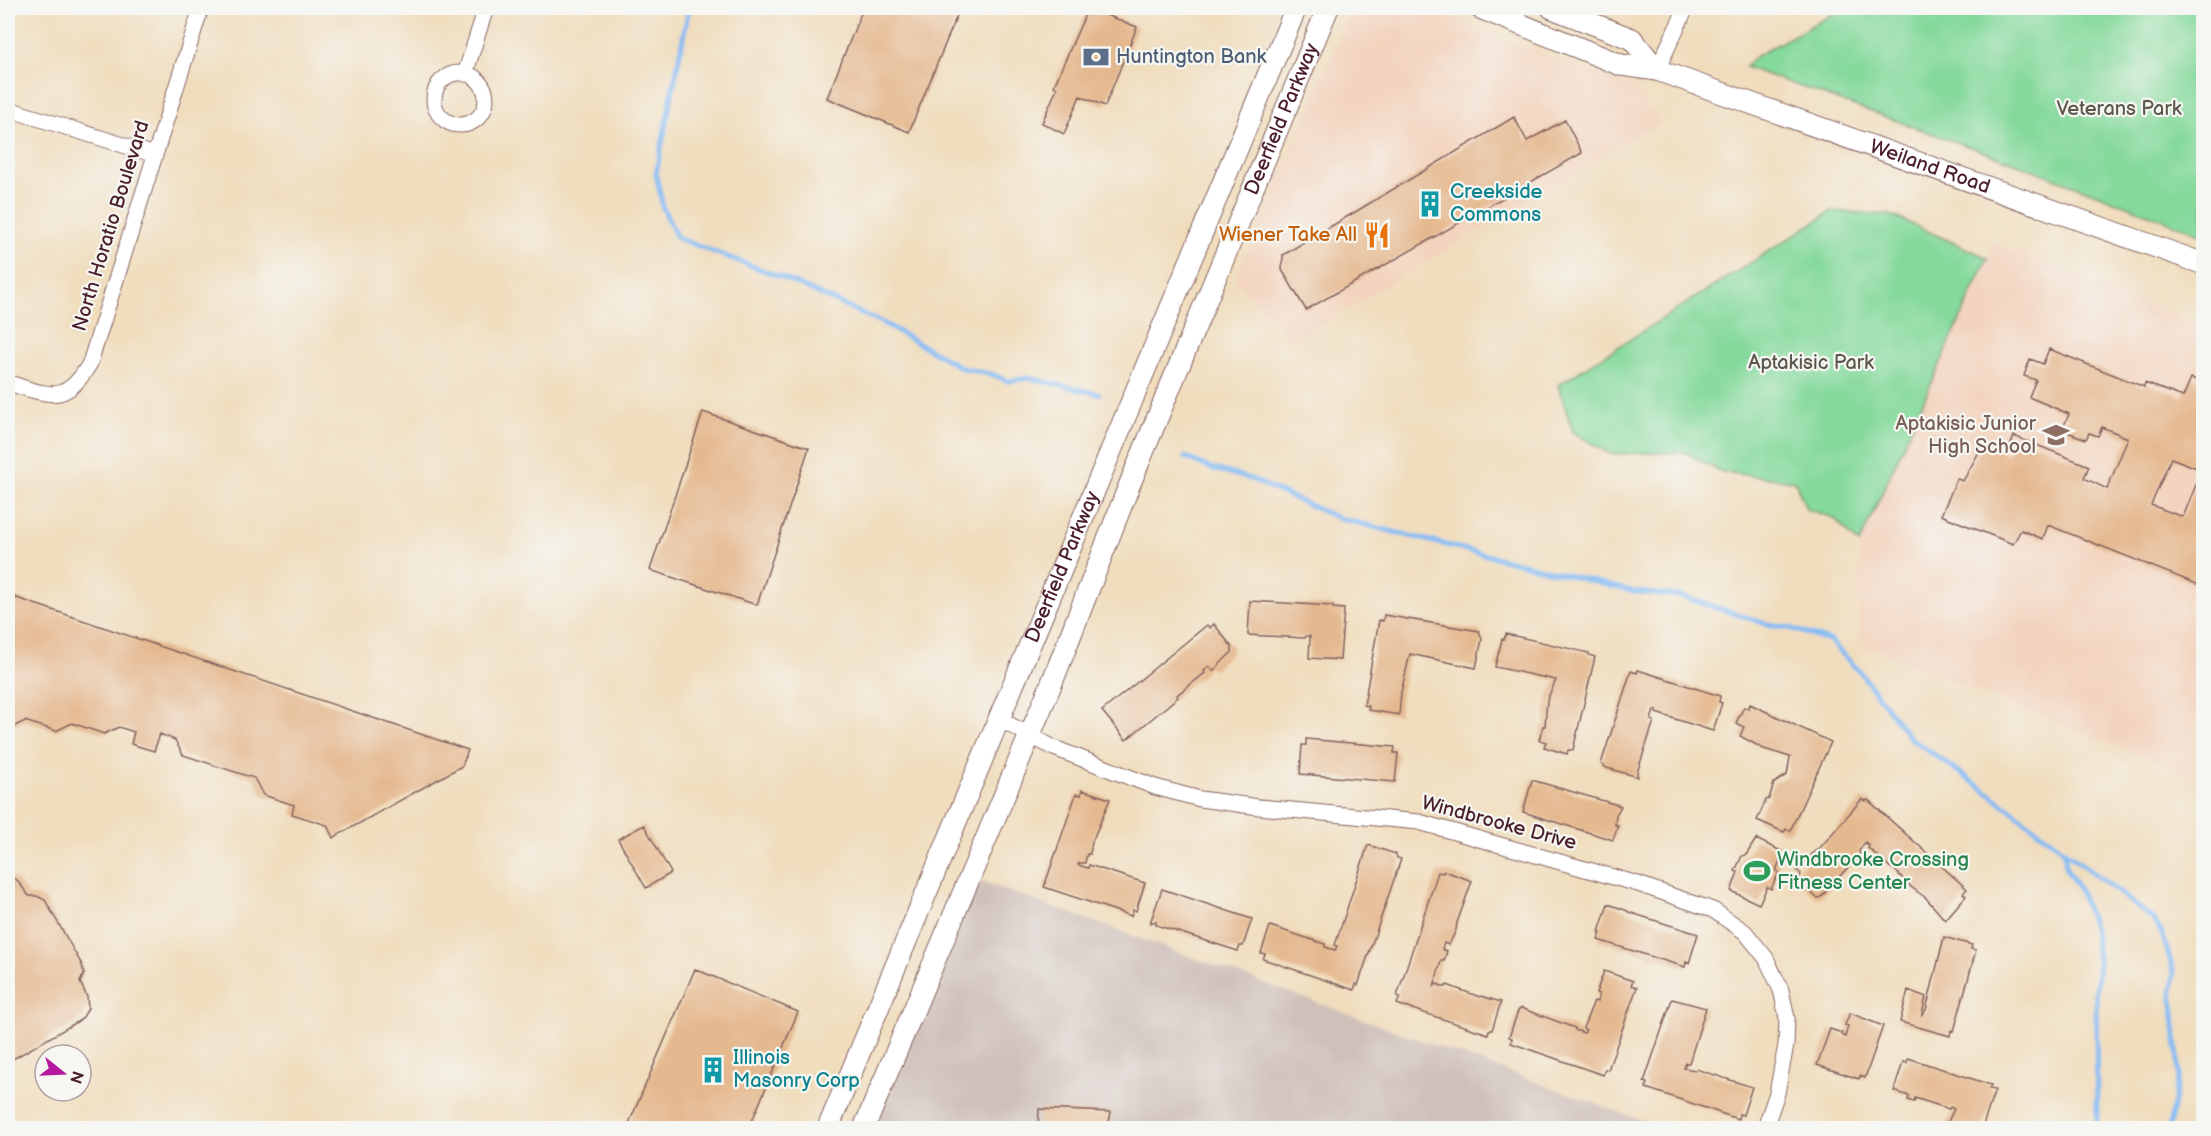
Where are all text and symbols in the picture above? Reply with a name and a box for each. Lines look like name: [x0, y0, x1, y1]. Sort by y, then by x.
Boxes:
street label: Deerfield Parkway: [1240, 40, 1324, 198]
bank icon: Huntington Bank: [1081, 42, 1111, 72]
place label: Huntington Bank: [1116, 45, 1267, 69]
park label: Veterans Park: [2057, 97, 2182, 121]
street label: North Horatio Boulevard: [67, 118, 155, 334]
street label: Weiland Road: [1867, 134, 1993, 199]
place label: Creekside Commons: [1450, 180, 1543, 227]
building icon: Creekside Commons: [1415, 189, 1445, 219]
restaurant icon: Wiener Take All: [1362, 220, 1392, 250]
place label: Wiener Take All: [1219, 223, 1357, 247]
park label: Aptakisic Park: [1748, 351, 1874, 375]
place label: Aptakisic Junior High School: [1895, 412, 2037, 459]
school or university icon: Aptakisic Junior High School: [2041, 420, 2071, 450]
street label: Deerfield Parkway: [1020, 488, 1105, 646]
street label: Windbrooke Drive: [1419, 791, 1579, 855]
place label: Windbrooke Crossing Fitness Center: [1777, 848, 1969, 895]
sports icon: Windbrooke Crossing Fitness Center: [1742, 856, 1772, 886]
north arrow: [33, 1043, 93, 1103]
place label: Illinois Masonry Corp: [733, 1046, 860, 1093]
building icon: Illinois Masonry Corp: [698, 1055, 728, 1085]
text: N: [65, 1069, 87, 1086]

